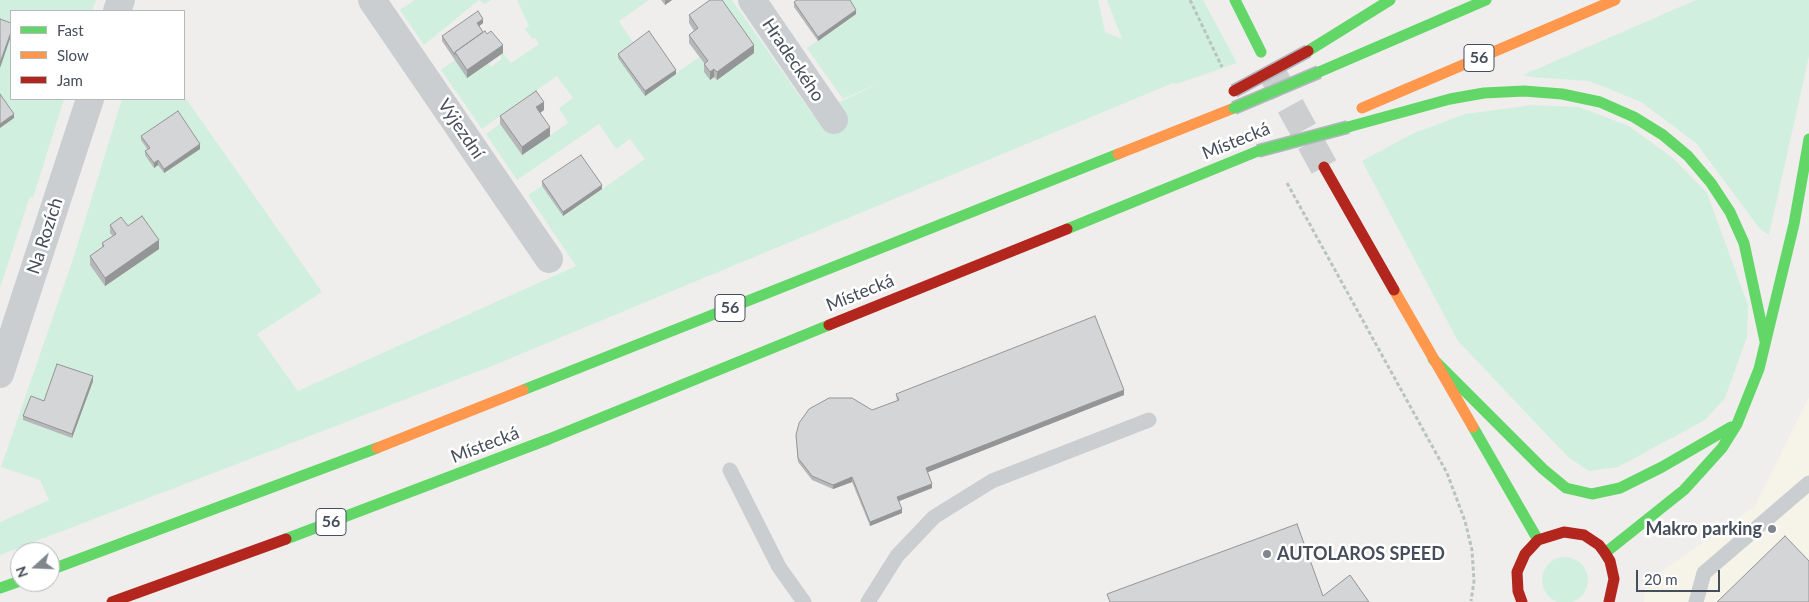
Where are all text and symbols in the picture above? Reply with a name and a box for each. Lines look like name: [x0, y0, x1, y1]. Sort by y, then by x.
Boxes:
legend: [10, 10, 185, 100]
street label: Hradeckého: [757, 14, 829, 106]
text: Fast: [57, 21, 84, 39]
road number: 56: [1464, 44, 1494, 72]
text: Slow: [57, 46, 89, 64]
text: Jam: [57, 71, 83, 89]
street label: Výjezdní: [433, 95, 489, 163]
street label: Místecká: [1199, 118, 1273, 164]
street label: Na Rozích: [23, 195, 67, 277]
street label: Místecká: [823, 270, 897, 316]
road number: 56: [715, 294, 745, 322]
street label: Místecká: [448, 422, 522, 468]
road number: 56: [316, 508, 346, 536]
place label: Makro parking: [1645, 518, 1762, 540]
marker: Makro parking: [1766, 523, 1778, 535]
north arrow: [10, 542, 60, 592]
place label: AUTOLAROS SPEED: [1277, 543, 1445, 565]
marker: AUTOLAROS SPEED: [1261, 548, 1273, 560]
scale bar: [1639, 560, 1723, 592]
text: N: [12, 564, 31, 580]
text: 20 m: [1644, 570, 1678, 588]

